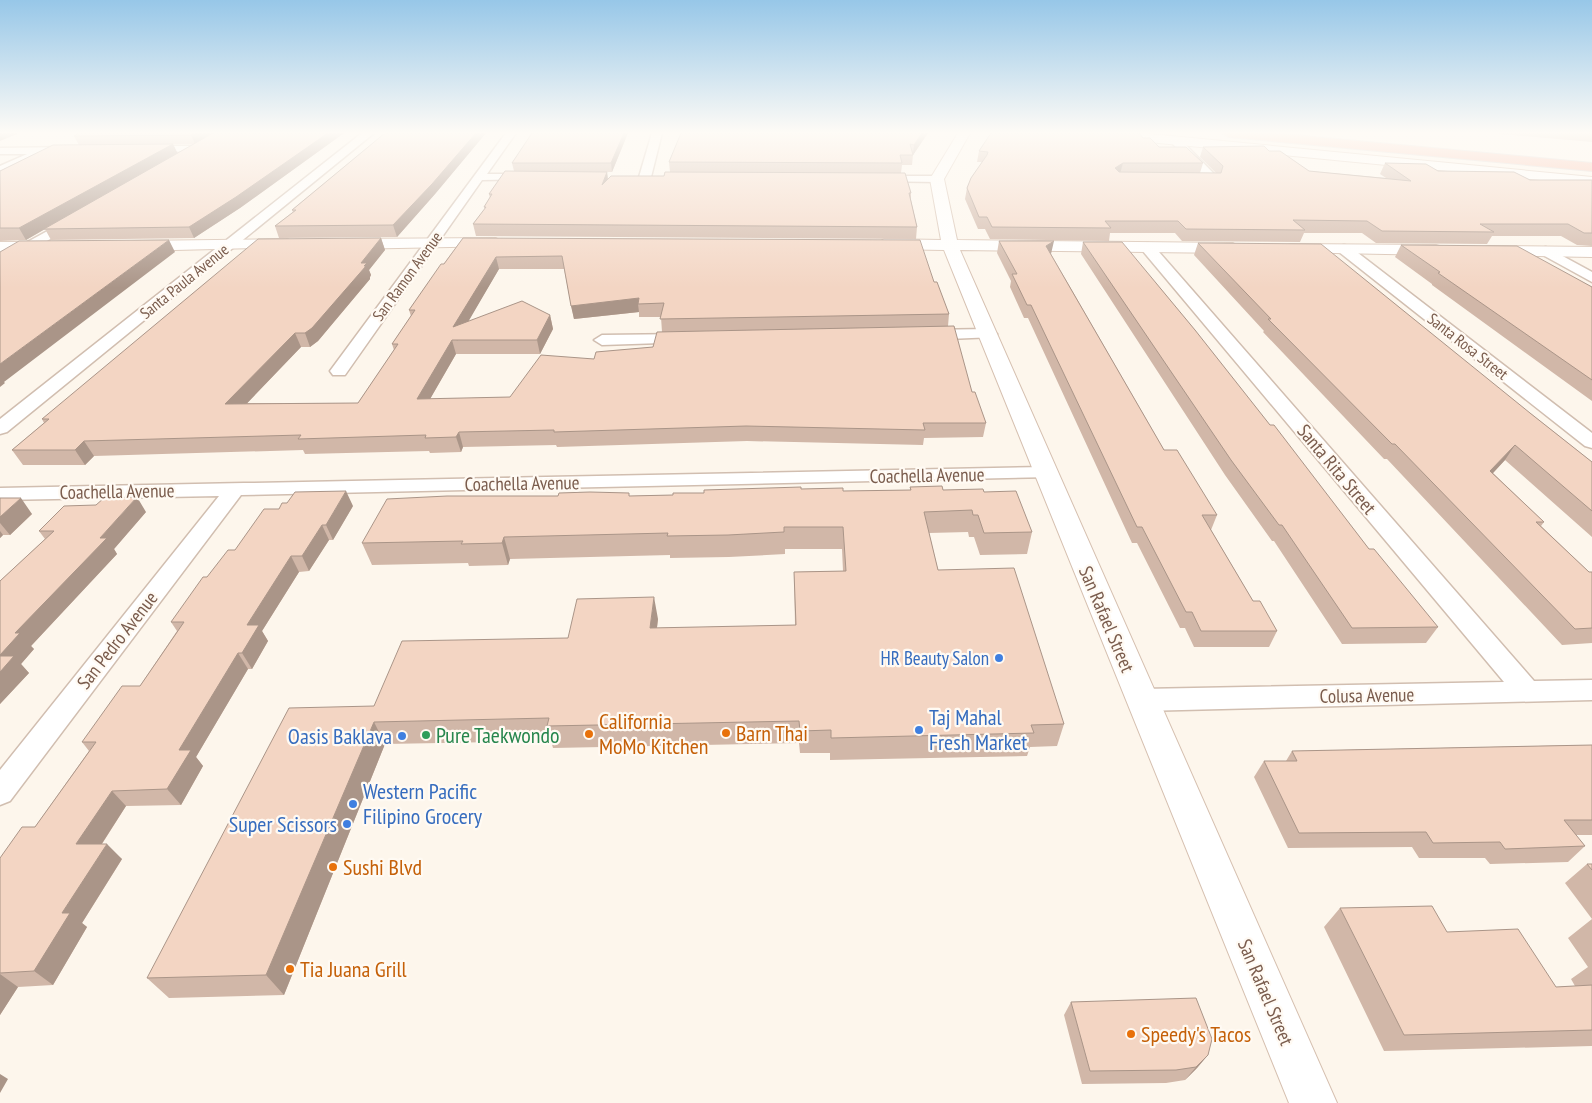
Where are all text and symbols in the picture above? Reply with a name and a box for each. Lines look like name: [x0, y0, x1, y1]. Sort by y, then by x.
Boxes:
street label: San Ramon Avenue: [368, 227, 446, 325]
street label: Santa Paula Avenue: [136, 239, 232, 323]
street label: Santa Rosa Street: [1424, 308, 1513, 384]
street label: Santa Rita Street: [1292, 419, 1382, 520]
street label: Coachella Avenue: [869, 462, 985, 488]
street label: Coachella Avenue: [464, 470, 580, 496]
street label: Coachella Avenue: [59, 478, 175, 504]
street label: San Rafael Street: [1074, 562, 1140, 676]
street label: San Pedro Avenue: [71, 586, 163, 694]
place label: HR Beauty Salon: [881, 646, 989, 670]
marker: HR Beauty Salon: [993, 652, 1005, 664]
street label: Colusa Avenue: [1319, 682, 1415, 708]
place label: Taj Mahal Fresh Market: [929, 703, 1027, 756]
place label: California MoMo Kitchen: [599, 707, 708, 760]
place label: Barn Thai: [736, 719, 808, 747]
place label: Pure Taekwondo: [436, 721, 559, 749]
place label: Oasis Baklava: [288, 722, 392, 750]
marker: Taj Mahal Fresh Market: [913, 724, 925, 736]
marker: Barn Thai: [720, 727, 732, 739]
marker: California MoMo Kitchen: [583, 728, 595, 740]
marker: Pure Taekwondo: [420, 729, 432, 741]
marker: Oasis Baklava: [396, 730, 408, 742]
place label: Western Pacific Filipino Grocery: [363, 777, 483, 830]
marker: Western Pacific Filipino Grocery: [347, 798, 359, 810]
place label: Super Scissors: [229, 810, 337, 838]
marker: Super Scissors: [341, 818, 353, 830]
place label: Sushi Blvd: [343, 853, 422, 881]
marker: Sushi Blvd: [327, 861, 339, 873]
street label: San Rafael Street: [1233, 935, 1299, 1049]
place label: Tia Juana Grill: [300, 955, 408, 983]
marker: Tia Juana Grill: [284, 963, 296, 975]
place label: Speedy's Tacos: [1141, 1020, 1251, 1048]
marker: Speedy's Tacos: [1125, 1028, 1137, 1040]

